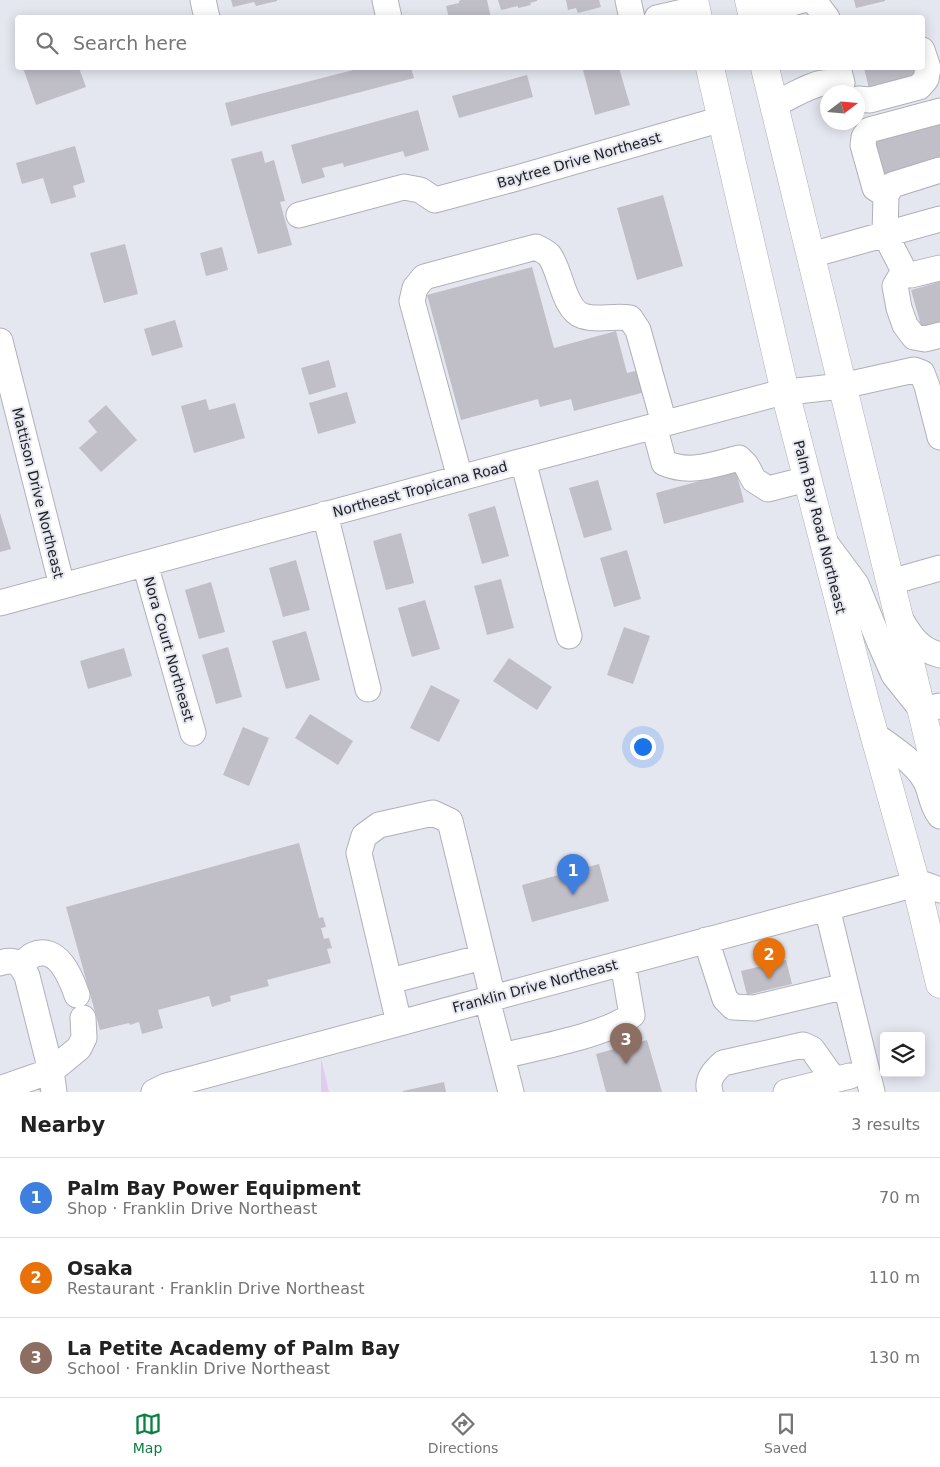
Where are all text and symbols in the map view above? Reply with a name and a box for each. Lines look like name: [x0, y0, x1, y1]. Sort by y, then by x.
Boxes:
search box: [15, 15, 925, 70]
icon: search: [33, 29, 61, 57]
text: Search here: [73, 32, 187, 54]
north arrow: [820, 85, 865, 130]
street label: Baytree Drive Northeast: [495, 129, 663, 191]
street label: Mattison Drive Northeast: [9, 406, 67, 581]
street label: Palm Bay Road Northeast: [791, 439, 849, 616]
street label: Northeast Tropicana Road: [331, 458, 509, 520]
street label: Nora Court Northeast: [141, 575, 197, 724]
your location: [630, 734, 656, 760]
pin: 1: [557, 854, 589, 895]
pin: 2: [753, 938, 785, 979]
street label: Franklin Drive Northeast: [451, 956, 620, 1016]
pin: 3: [610, 1023, 642, 1064]
map controls: [880, 1032, 925, 1077]
button: layers: [880, 1032, 925, 1077]
text: Nearby: [20, 1113, 105, 1137]
text: 3 results: [851, 1115, 920, 1134]
text: Palm Bay Power Equipment: [67, 1177, 361, 1199]
text: 1: [30, 1188, 42, 1207]
text: 70 m: [879, 1188, 920, 1207]
text: Shop · Franklin Drive Northeast: [67, 1199, 317, 1218]
text: Osaka: [67, 1257, 133, 1279]
text: 2: [30, 1268, 42, 1287]
text: 110 m: [869, 1268, 920, 1287]
text: Restaurant · Franklin Drive Northeast: [67, 1279, 365, 1298]
text: La Petite Academy of Palm Bay: [67, 1337, 400, 1359]
text: 3: [30, 1348, 42, 1367]
text: 130 m: [869, 1348, 920, 1367]
text: School · Franklin Drive Northeast: [67, 1359, 330, 1378]
tab: Map: [133, 1410, 162, 1456]
tab: Directions: [428, 1410, 498, 1456]
tab: Saved: [764, 1410, 807, 1456]

